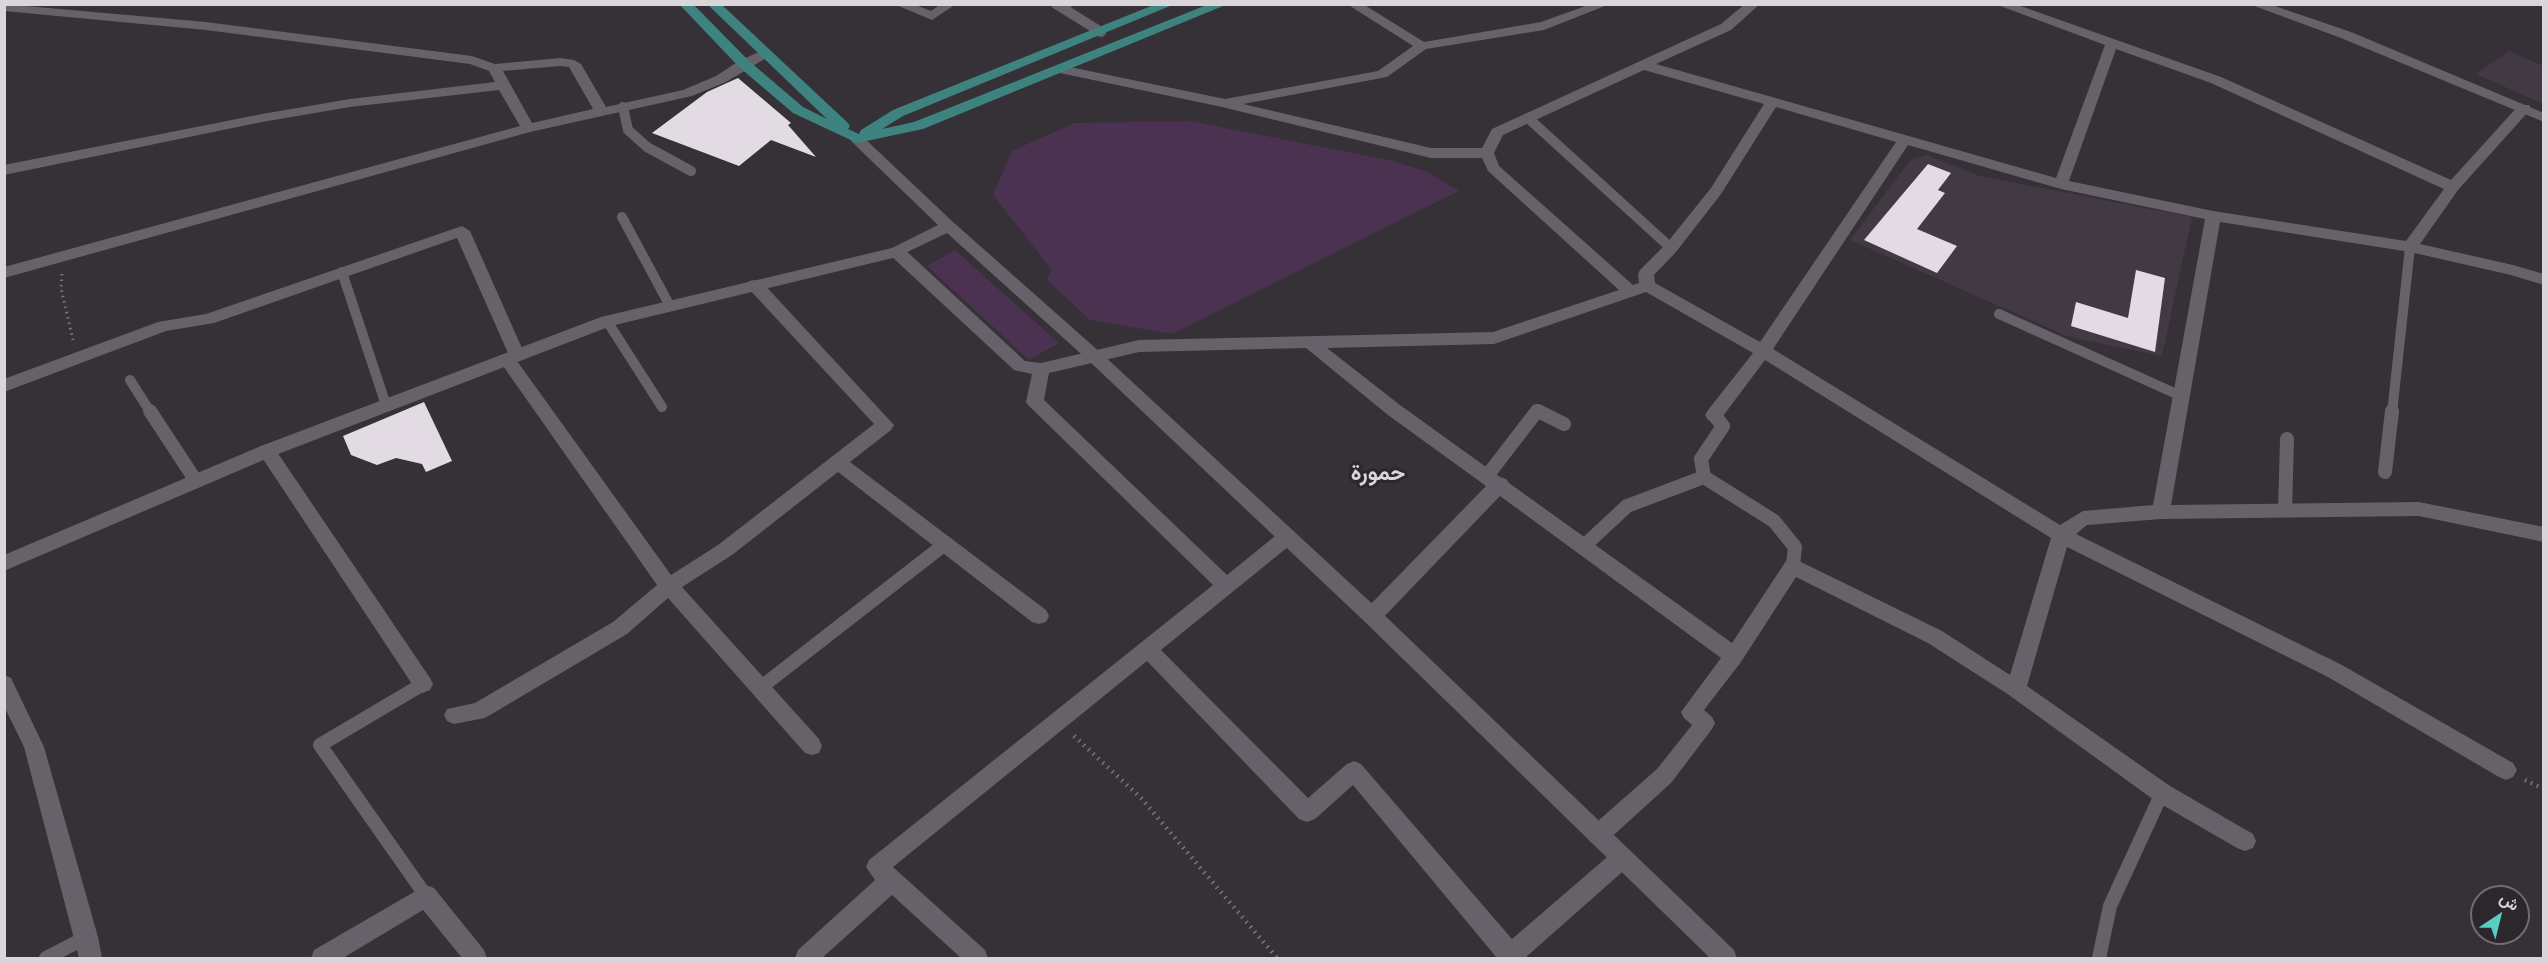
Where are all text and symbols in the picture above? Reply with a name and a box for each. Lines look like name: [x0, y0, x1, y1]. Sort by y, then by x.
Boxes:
district label: حمورة: [1351, 461, 1405, 487]
north arrow: [2470, 885, 2530, 945]
text: ش: [2496, 888, 2523, 915]

